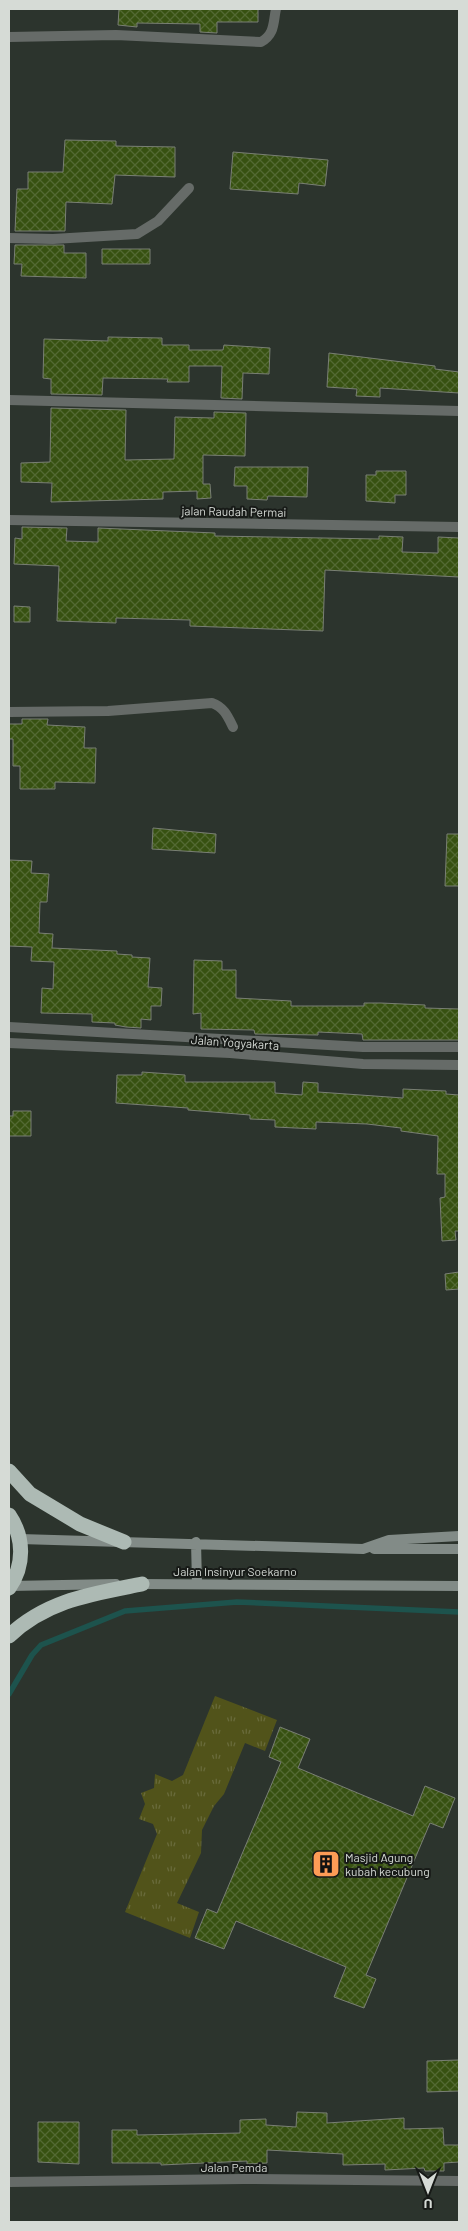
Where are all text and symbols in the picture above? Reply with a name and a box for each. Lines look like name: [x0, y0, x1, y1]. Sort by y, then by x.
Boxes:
street label: jalan Raudah Permai: [180, 503, 287, 519]
street label: Jalan Yogyakarta: [190, 1032, 280, 1052]
street label: Jalan Insinyur Soekarno: [173, 1564, 297, 1578]
building icon: Masjid Agung kubah kecubung: [311, 1849, 341, 1879]
place label: Masjid Agung kubah kecubung: [345, 1850, 430, 1878]
street label: Jalan Pemda: [201, 2160, 267, 2174]
north arrow: [403, 2166, 453, 2216]
text: U: [423, 2196, 432, 2213]

